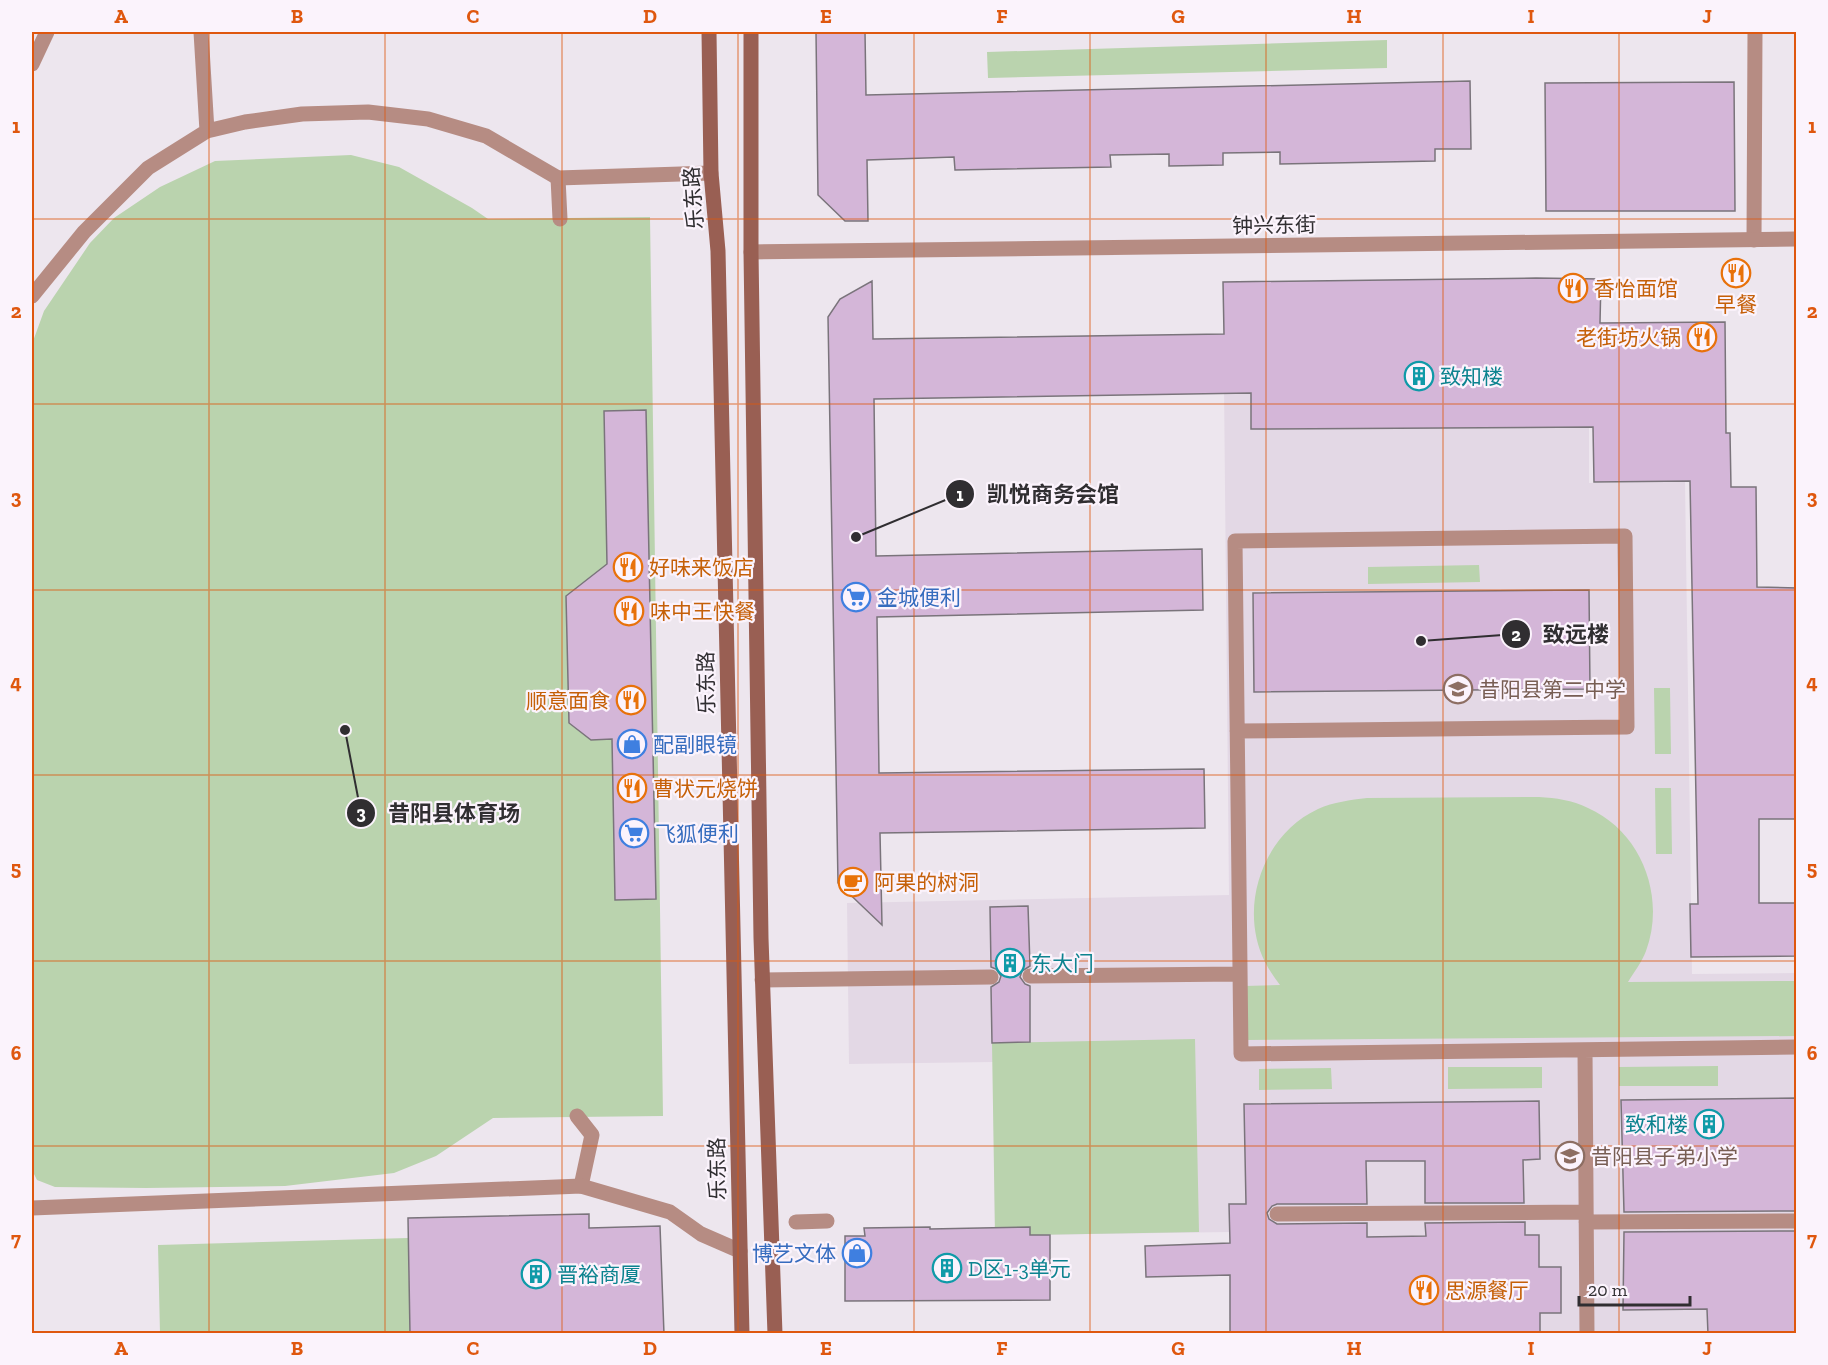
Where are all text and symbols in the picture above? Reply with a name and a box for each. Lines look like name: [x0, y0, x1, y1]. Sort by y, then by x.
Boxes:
text: A: [114, 4, 128, 28]
text: B: [291, 4, 303, 28]
text: C: [467, 4, 480, 28]
text: D: [643, 4, 657, 28]
text: E: [820, 4, 832, 28]
text: F: [996, 4, 1008, 28]
text: G: [1171, 4, 1185, 28]
text: H: [1346, 4, 1362, 28]
text: I: [1527, 4, 1535, 28]
text: J: [1702, 4, 1712, 28]
text: 1: [12, 114, 20, 138]
text: 1: [1808, 114, 1816, 138]
street label: 乐东路: [678, 166, 708, 230]
street label: 钟兴东街: [1232, 212, 1316, 238]
restaurant icon: 早餐: [1720, 257, 1752, 289]
restaurant icon: 香怡面馆: [1557, 272, 1589, 304]
place label: 香怡面馆: [1594, 276, 1678, 301]
place label: 早餐: [1715, 292, 1757, 317]
text: 2: [11, 299, 22, 323]
text: 2: [1807, 299, 1818, 323]
restaurant icon: 老街坊火锅: [1686, 321, 1718, 353]
place label: 老街坊火锅: [1576, 325, 1681, 350]
building icon: 致知楼: [1403, 360, 1435, 392]
place label: 致知楼: [1440, 364, 1503, 389]
callout: 凯悦商务会馆: [945, 474, 1131, 514]
text: 凯悦商务会馆: [987, 481, 1119, 508]
text: 1: [956, 484, 964, 506]
text: 3: [11, 485, 22, 509]
text: 3: [1807, 485, 1818, 509]
restaurant icon: 好味来饭店: [612, 551, 644, 583]
place label: 好味来饭店: [649, 555, 754, 580]
supermarket icon: 金城便利: [840, 581, 872, 613]
place label: 金城便利: [877, 585, 961, 610]
restaurant icon: 味中王快餐: [613, 595, 645, 627]
place label: 味中王快餐: [650, 599, 755, 624]
callout: 致远楼: [1501, 614, 1621, 654]
text: 致远楼: [1543, 621, 1609, 648]
text: 2: [1511, 624, 1521, 646]
street label: 乐东路: [693, 651, 719, 715]
text: 4: [10, 670, 22, 694]
text: 4: [1806, 670, 1818, 694]
school or university icon: 昔阳县第二中学: [1442, 673, 1474, 705]
place label: 昔阳县第二中学: [1479, 677, 1626, 702]
restaurant icon: 顺意面食: [615, 684, 647, 716]
place label: 顺意面食: [526, 688, 610, 713]
shop icon: 配副眼镜: [616, 728, 648, 760]
place label: 配副眼镜: [653, 732, 737, 757]
restaurant icon: 曹状元烧饼: [616, 772, 648, 804]
place label: 曹状元烧饼: [653, 776, 758, 801]
callout: 昔阳县体育场: [346, 793, 532, 833]
text: 昔阳县体育场: [388, 800, 520, 827]
text: 3: [356, 802, 366, 824]
supermarket icon: 飞狐便利: [618, 817, 650, 849]
place label: 飞狐便利: [655, 821, 739, 846]
text: 5: [11, 856, 21, 880]
text: 5: [1807, 856, 1817, 880]
cafe icon: 阿果的树洞: [837, 866, 869, 898]
place label: 阿果的树洞: [874, 870, 979, 895]
building icon: 东大门: [994, 947, 1026, 979]
place label: 东大门: [1031, 951, 1094, 976]
text: 6: [11, 1041, 22, 1065]
text: 6: [1807, 1041, 1818, 1065]
building icon: 致和楼: [1693, 1108, 1725, 1140]
place label: 致和楼: [1625, 1112, 1688, 1137]
street label: 乐东路: [704, 1137, 730, 1201]
school or university icon: 昔阳县子弟小学: [1554, 1140, 1586, 1172]
place label: 昔阳县子弟小学: [1591, 1144, 1738, 1169]
text: 7: [11, 1227, 21, 1251]
text: 7: [1807, 1227, 1817, 1251]
shop icon: 博艺文体: [841, 1237, 873, 1269]
place label: 博艺文体: [752, 1241, 836, 1266]
building icon: D区1-3单元: [931, 1252, 963, 1284]
place label: D区1-3单元: [968, 1256, 1071, 1281]
building icon: 晋裕商厦: [520, 1258, 552, 1290]
place label: 晋裕商厦: [557, 1262, 641, 1287]
scale bar: [1579, 1269, 1690, 1307]
restaurant icon: 思源餐厅: [1408, 1274, 1440, 1306]
place label: 思源餐厅: [1445, 1278, 1529, 1303]
text: 20 m: [1588, 1279, 1628, 1301]
text: A: [114, 1336, 128, 1360]
text: B: [291, 1336, 303, 1360]
text: C: [467, 1336, 480, 1360]
text: D: [643, 1336, 657, 1360]
text: E: [820, 1336, 832, 1360]
text: F: [996, 1336, 1008, 1360]
text: G: [1171, 1336, 1185, 1360]
text: H: [1346, 1336, 1362, 1360]
text: I: [1527, 1336, 1535, 1360]
text: J: [1702, 1336, 1712, 1360]

